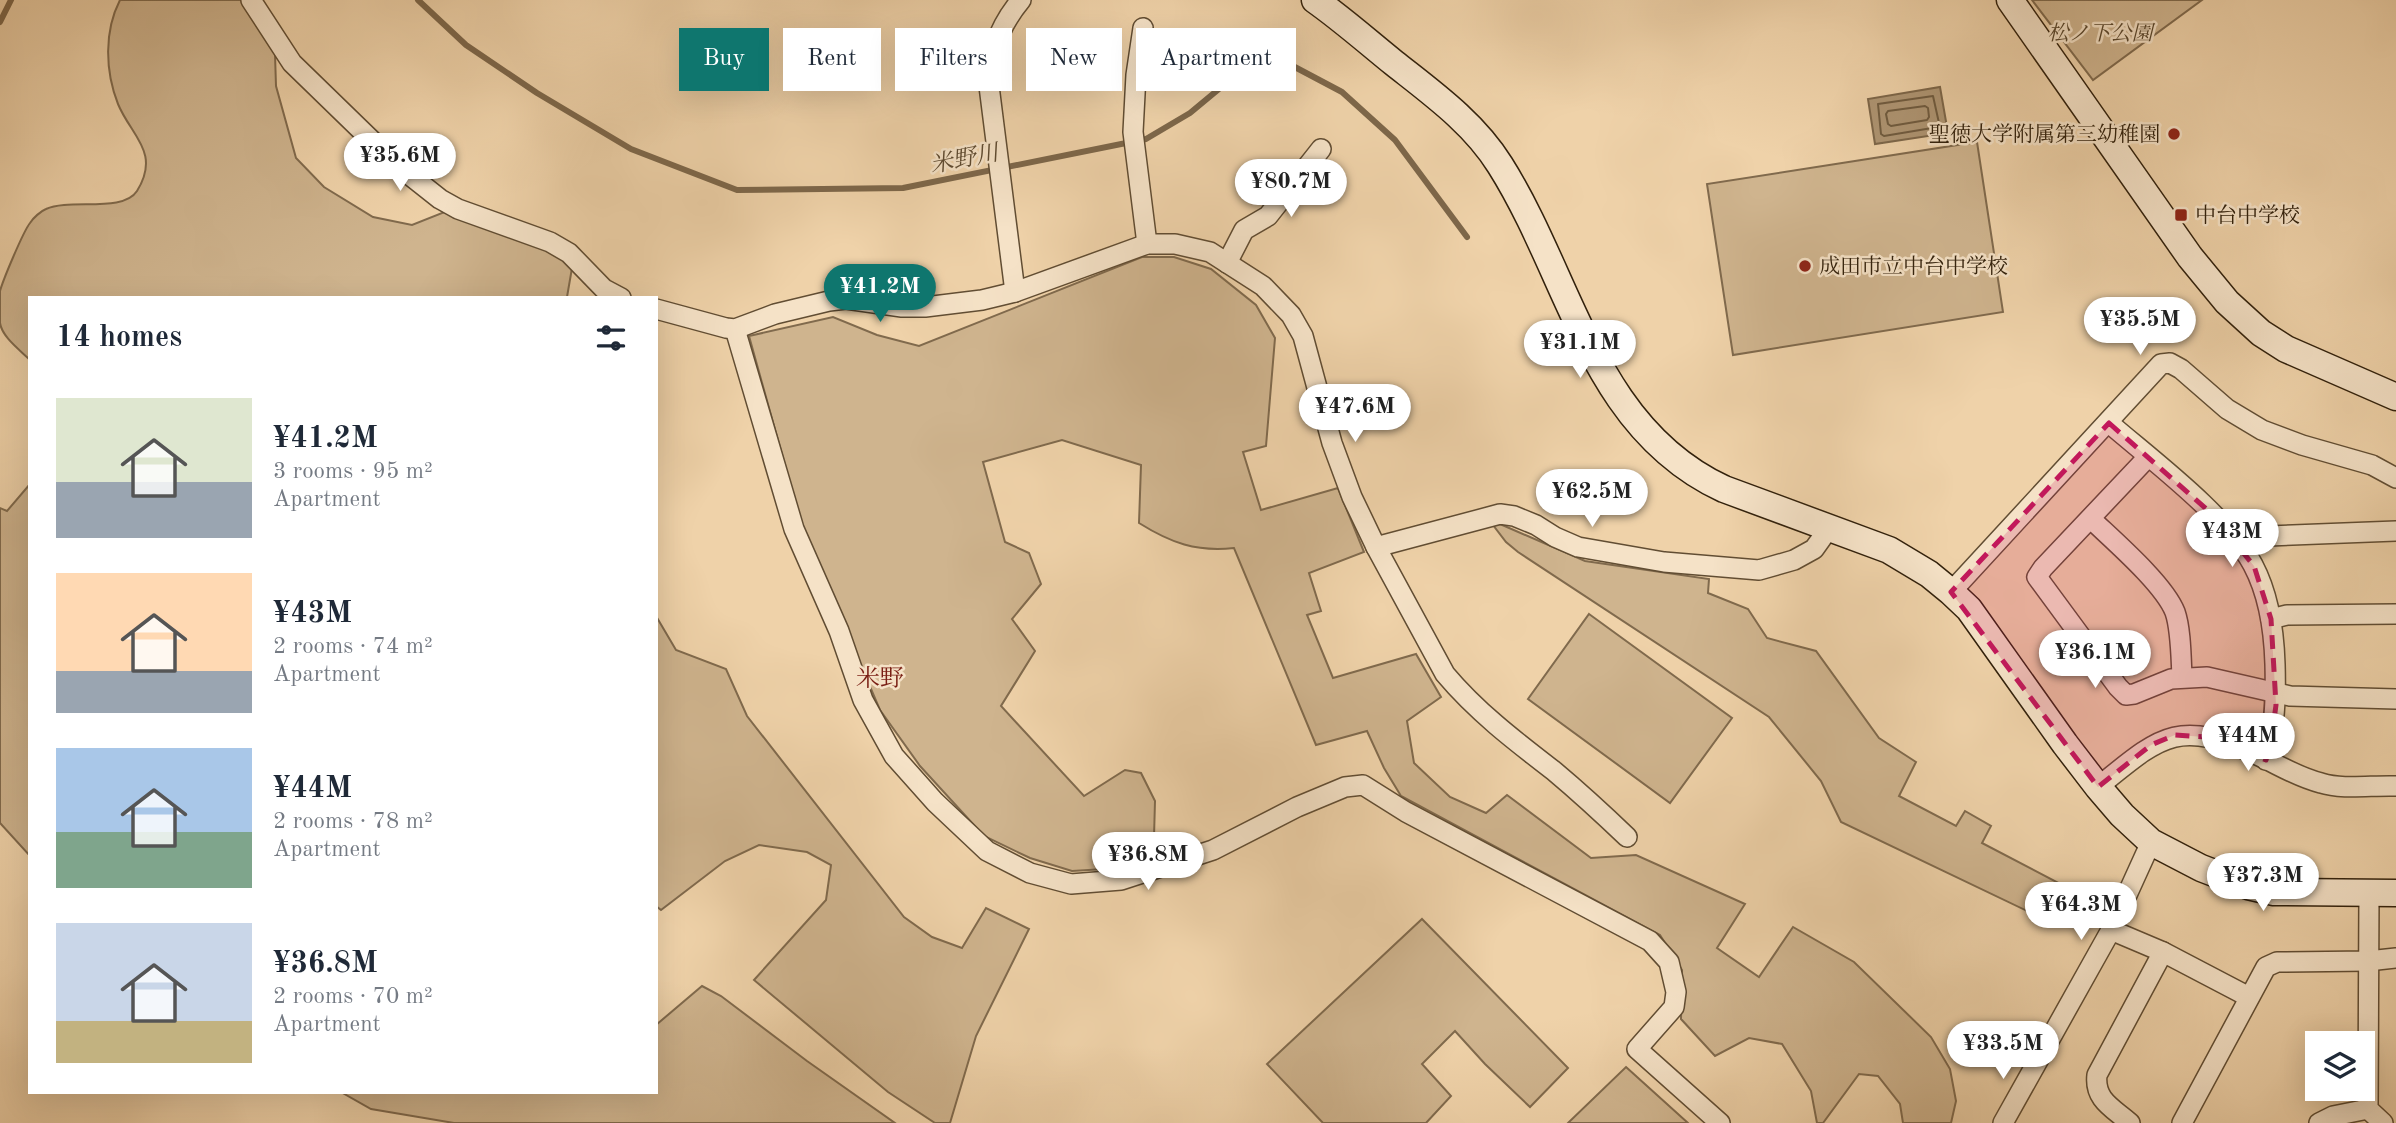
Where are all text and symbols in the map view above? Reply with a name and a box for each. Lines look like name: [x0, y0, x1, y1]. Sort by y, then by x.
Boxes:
park label: 松ノ下公園: [2048, 22, 2155, 45]
chip: Buy: [679, 28, 769, 91]
chip: Rent: [783, 28, 881, 91]
chip: Filters: [895, 28, 1012, 91]
chip: New: [1026, 28, 1122, 91]
chip: Apartment: [1136, 28, 1296, 91]
place label: 聖徳大学附属第三幼稚園: [1929, 123, 2160, 146]
marker: 聖徳大学附属第三幼稚園: [2166, 126, 2182, 142]
pin: ¥35.6M: [343, 134, 457, 193]
water label: 米野川: [928, 139, 1003, 177]
text: ¥35.6M: [360, 144, 440, 167]
pin: ¥80.7M: [1234, 160, 1348, 219]
text: ¥80.7M: [1251, 170, 1331, 193]
place label: 中台中学校: [2195, 204, 2300, 227]
marker: 中台中学校: [2173, 207, 2189, 223]
place label: 成田市立中台中学校: [1819, 255, 2008, 278]
marker: 成田市立中台中学校: [1797, 258, 1813, 274]
pin: ¥41.2M: [823, 264, 937, 324]
text: ¥41.2M: [840, 275, 920, 298]
pin: ¥35.5M: [2083, 298, 2197, 357]
text: ¥35.5M: [2100, 308, 2180, 331]
icon: filters: [592, 319, 630, 357]
pin: ¥31.1M: [1523, 320, 1637, 380]
text: 14 homes: [56, 323, 182, 353]
text: ¥31.1M: [1540, 331, 1620, 354]
pin: ¥47.6M: [1298, 384, 1412, 444]
text: ¥47.6M: [1315, 395, 1395, 418]
text: ¥41.2M: [273, 424, 378, 454]
icon: home: [112, 426, 196, 510]
text: 3 rooms · 95 m²: [273, 460, 433, 483]
pin: ¥62.5M: [1535, 470, 1649, 529]
text: ¥62.5M: [1552, 480, 1632, 503]
text: Apartment: [273, 488, 381, 511]
pin: ¥43M: [2191, 510, 2273, 569]
text: ¥43M: [2202, 520, 2262, 543]
text: ¥43M: [273, 599, 352, 629]
icon: home: [112, 601, 196, 685]
pin: ¥36.1M: [2038, 630, 2152, 690]
text: 2 rooms · 74 m²: [273, 635, 433, 658]
text: ¥36.1M: [2055, 641, 2135, 664]
text: Apartment: [273, 663, 381, 686]
district label: 米野: [856, 665, 904, 692]
pin: ¥44M: [2207, 714, 2289, 773]
text: ¥44M: [2218, 724, 2278, 747]
text: ¥44M: [273, 774, 352, 804]
icon: home: [112, 776, 196, 860]
text: 2 rooms · 78 m²: [273, 810, 433, 833]
pin: ¥36.8M: [1091, 832, 1205, 892]
text: Apartment: [273, 838, 381, 861]
text: ¥36.8M: [1108, 843, 1188, 866]
pin: ¥37.3M: [2206, 853, 2320, 913]
text: ¥37.3M: [2223, 864, 2303, 887]
pin: ¥64.3M: [2024, 883, 2138, 942]
text: ¥64.3M: [2041, 893, 2121, 916]
text: ¥36.8M: [273, 949, 378, 979]
icon: home: [112, 951, 196, 1035]
text: 2 rooms · 70 m²: [273, 985, 433, 1008]
text: Apartment: [273, 1013, 381, 1036]
pin: ¥33.5M: [1946, 1021, 2060, 1081]
map controls: [2305, 1031, 2375, 1101]
button: layers: [2305, 1031, 2375, 1101]
text: ¥33.5M: [1963, 1032, 2043, 1055]

